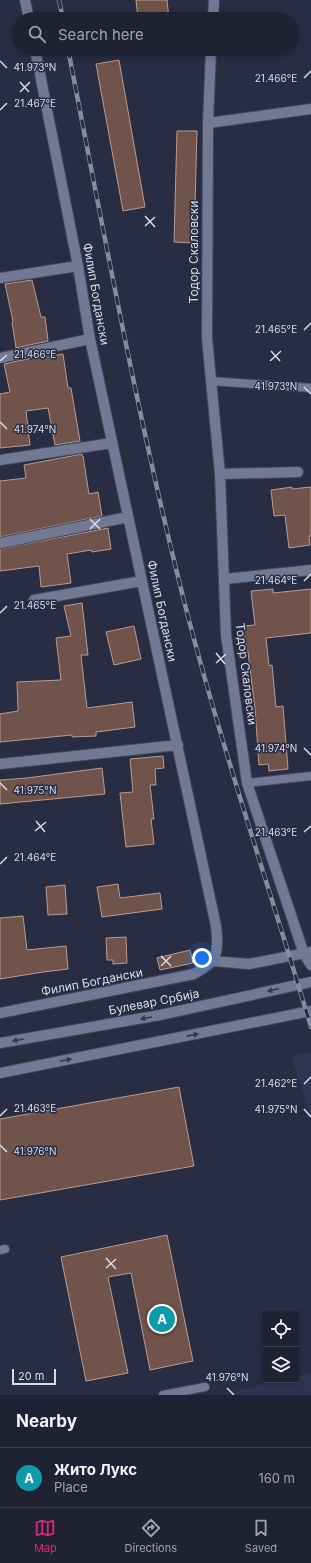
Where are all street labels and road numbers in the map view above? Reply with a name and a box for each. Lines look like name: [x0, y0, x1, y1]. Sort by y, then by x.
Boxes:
street label: Тодор Скаловски: [186, 201, 201, 303]
street label: Филип Богдански: [80, 242, 113, 346]
street label: Филип Богдански: [144, 559, 181, 663]
street label: Тодор Скаловски: [233, 622, 260, 726]
street label: Филип Богдански: [40, 964, 144, 999]
street label: Булевар Србија: [107, 985, 201, 1018]

